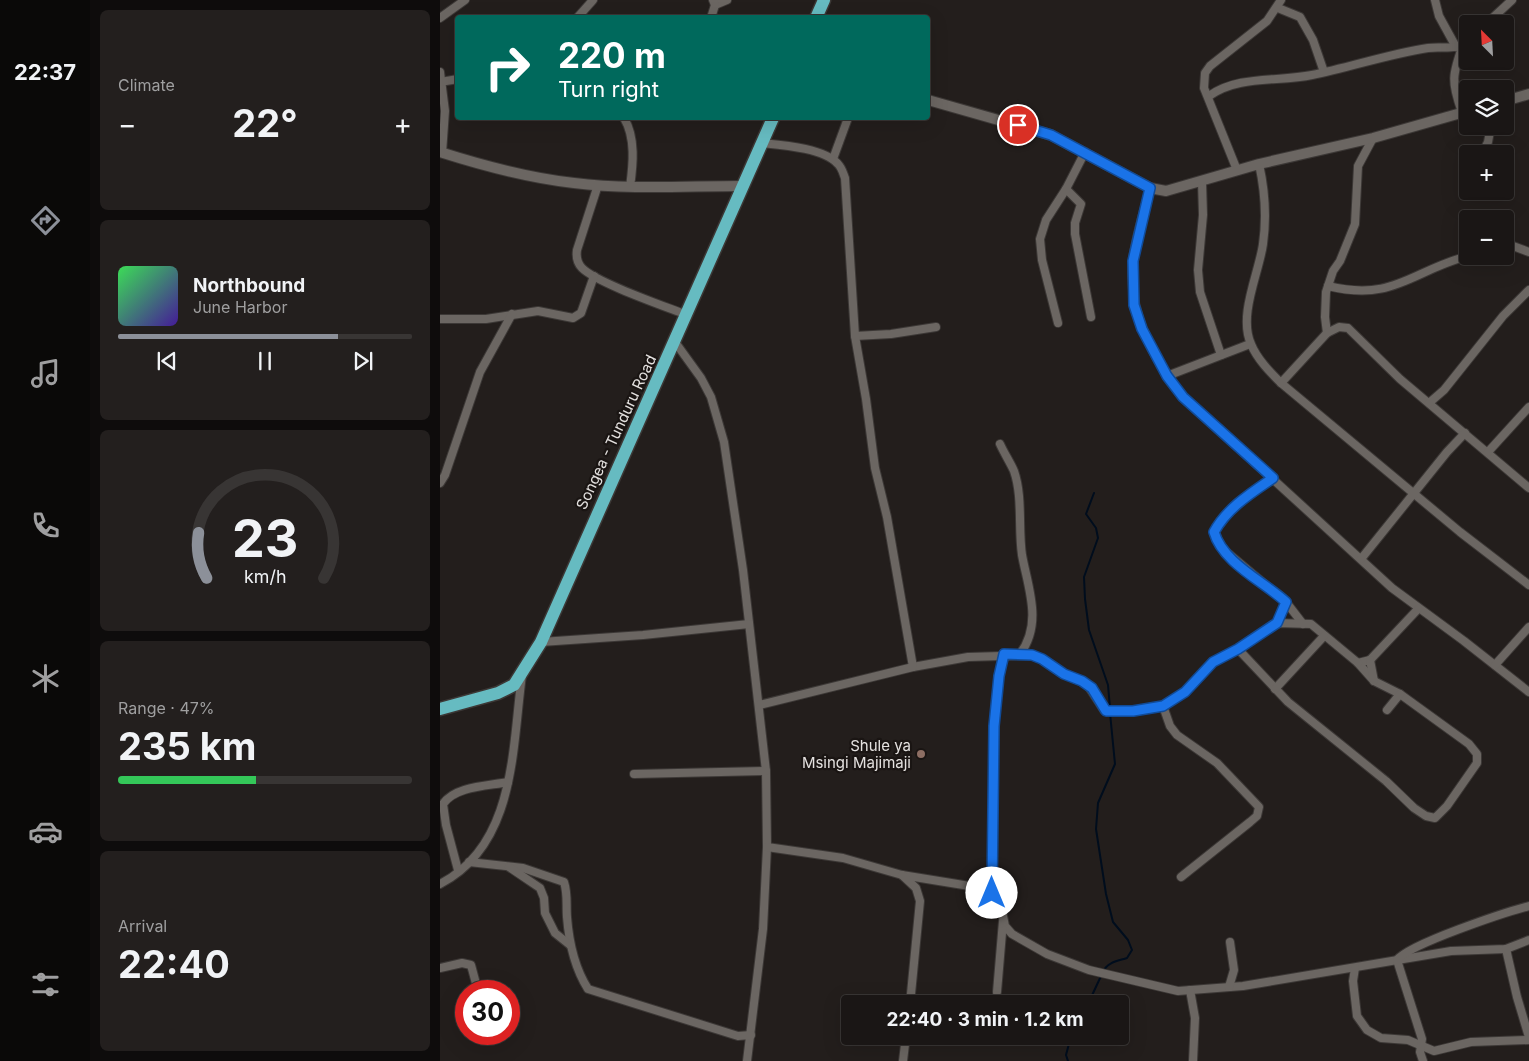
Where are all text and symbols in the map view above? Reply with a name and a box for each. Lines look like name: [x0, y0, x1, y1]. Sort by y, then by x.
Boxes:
north arrow: [1459, 15, 1514, 70]
map controls: [1459, 15, 1514, 265]
text: 220 m: [558, 34, 666, 76]
icon: right: [475, 35, 540, 100]
text: 22:37: [14, 59, 76, 85]
text: Climate: [118, 75, 175, 95]
text: Turn right: [558, 76, 659, 102]
button: layers: [1459, 80, 1514, 135]
text: 22°: [232, 100, 298, 146]
pin: [997, 104, 1039, 146]
text: −: [118, 107, 137, 141]
text: +: [393, 107, 412, 141]
icon: arrive: [1004, 111, 1032, 139]
button: +: [1459, 145, 1514, 200]
icon: directions: [28, 203, 63, 238]
button: −: [1459, 210, 1514, 265]
text: Northbound: [193, 274, 305, 297]
text: June Harbor: [193, 297, 287, 317]
icon: previous: [153, 347, 181, 375]
icon: pause: [251, 347, 279, 375]
icon: next: [349, 347, 377, 375]
street label: Songea - Tunduru Road: [572, 352, 660, 512]
icon: music: [28, 356, 63, 391]
text: 23: [232, 507, 298, 570]
icon: phone: [28, 508, 63, 543]
text: km/h: [244, 566, 286, 587]
icon: climate: [28, 661, 63, 696]
text: Range · 47%: [118, 698, 215, 718]
text: 235 km: [118, 723, 256, 769]
place label: Shule ya Msingi Majimaji: [802, 736, 911, 772]
marker: Shule ya Msingi Majimaji: [915, 748, 927, 760]
icon: car: [28, 814, 63, 849]
position arrow: [965, 866, 1017, 918]
text: Arrival: [118, 916, 167, 936]
text: 22:40: [118, 941, 230, 987]
icon: filters: [28, 967, 63, 1002]
speed limit sign: 30: [455, 980, 520, 1045]
text: 22:40 · 3 min · 1.2 km: [886, 1008, 1084, 1031]

